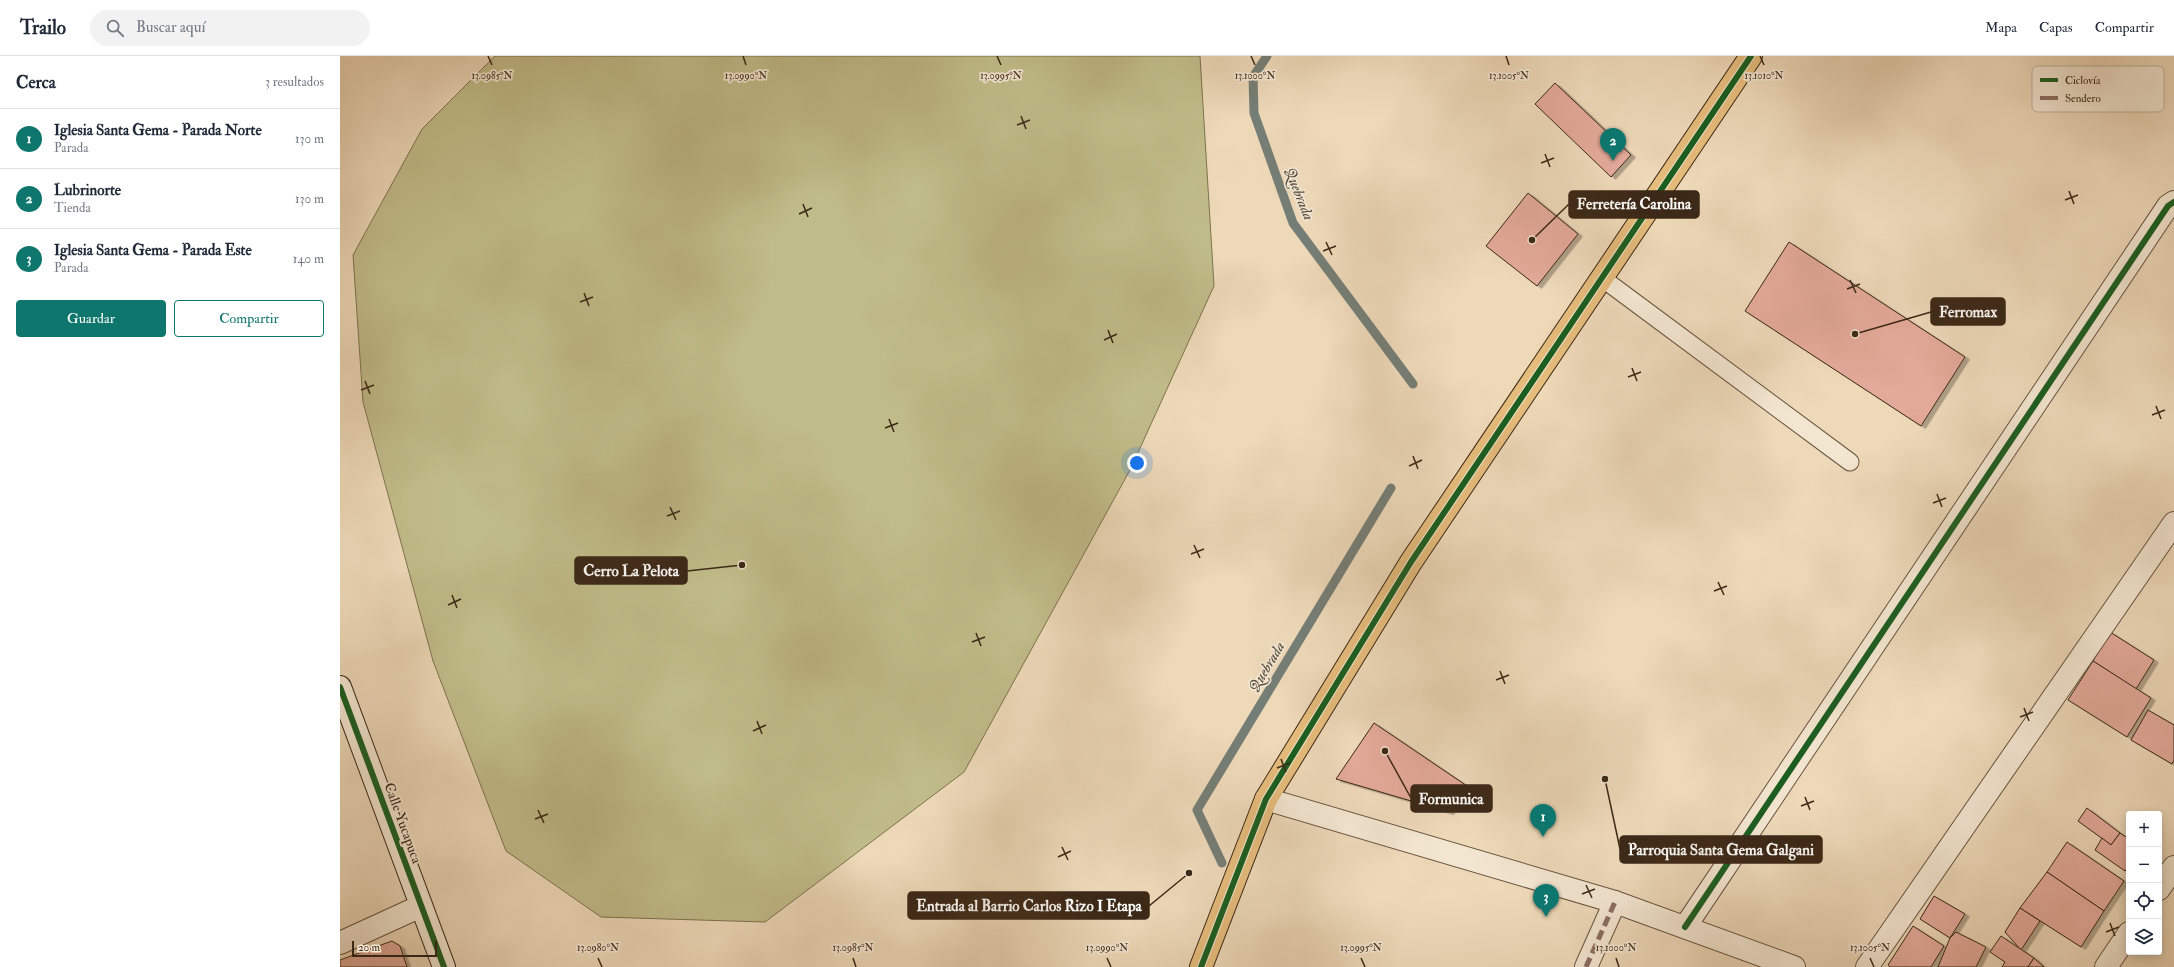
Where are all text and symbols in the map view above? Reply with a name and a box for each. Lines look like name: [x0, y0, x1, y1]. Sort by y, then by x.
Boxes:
search box: [90, 10, 370, 46]
text: Trailo: [20, 16, 66, 40]
icon: search: [104, 17, 126, 39]
text: Buscar aquí: [136, 18, 205, 37]
text: Mapa: [1985, 19, 2017, 36]
text: Capas: [2039, 19, 2073, 36]
text: Compartir: [2095, 19, 2154, 36]
legend: [2032, 66, 2164, 112]
text: 13.0985°N: [471, 70, 513, 82]
text: 13.0990°N: [725, 70, 767, 82]
text: 13.0995°N: [980, 70, 1022, 82]
text: 13.1000°N: [1235, 70, 1275, 82]
text: 13.1005°N: [1489, 70, 1529, 82]
text: 13.1010°N: [1744, 70, 1784, 82]
text: Cerca: [16, 72, 56, 93]
text: 3 resultados: [265, 74, 324, 90]
text: Ciclovía: [2065, 74, 2101, 87]
text: Sendero: [2065, 92, 2101, 105]
text: Iglesia Santa Gema - Parada Norte: [54, 121, 262, 140]
pin: 2: [1600, 128, 1626, 161]
text: 1: [27, 131, 31, 147]
text: 130 m: [295, 131, 324, 147]
text: Parada: [54, 140, 89, 156]
water label: Quebrada: [1280, 165, 1318, 223]
text: Lubrinorte: [54, 181, 121, 200]
text: 2: [26, 191, 32, 207]
text: 130 m: [295, 191, 324, 207]
callout: Ferretería Carolina: [1569, 191, 1699, 218]
text: Ferretería Carolina: [1577, 195, 1692, 214]
text: Tienda: [54, 200, 91, 216]
text: Iglesia Santa Gema - Parada Este: [54, 241, 252, 260]
text: 3: [27, 251, 32, 267]
text: 140 m: [293, 251, 324, 267]
text: Parada: [54, 260, 89, 276]
callout: Ferromax: [1931, 298, 2005, 325]
button: Guardar: [16, 300, 166, 337]
button: Compartir: [174, 300, 324, 337]
text: Ferromax: [1939, 303, 1997, 322]
your location: [1127, 453, 1147, 473]
callout: Cerro La Pelota: [575, 557, 687, 584]
text: Cerro La Pelota: [583, 562, 680, 581]
water label: Quebrada: [1245, 638, 1289, 696]
street label: Calle Yucapuca: [380, 780, 426, 866]
callout: Formunica: [1411, 785, 1492, 812]
text: Formunica: [1419, 790, 1484, 809]
pin: 1: [1530, 804, 1556, 837]
map controls: [2126, 811, 2162, 955]
button: +: [2126, 811, 2162, 847]
callout: Parroquia Santa Gema Galgani: [1620, 836, 1822, 863]
text: Parroquia Santa Gema Galgani: [1628, 841, 1814, 861]
button: −: [2126, 847, 2162, 883]
button: locate: [2126, 883, 2162, 919]
pin: 3: [1533, 884, 1559, 917]
callout: Entrada al Barrio Carlos Rizo I Etapa: [908, 892, 1149, 919]
text: Entrada al Barrio Carlos Rizo I Etapa: [916, 897, 1143, 917]
button: layers: [2126, 919, 2162, 955]
scale bar: [352, 939, 437, 958]
text: 20 m: [358, 941, 380, 954]
text: 13.0980°N: [577, 942, 619, 954]
text: 13.0985°N: [832, 942, 874, 954]
text: 13.0990°N: [1086, 942, 1128, 954]
text: 13.0995°N: [1340, 942, 1382, 954]
text: 13.1000°N: [1596, 942, 1636, 954]
text: 13.1005°N: [1850, 942, 1890, 954]

